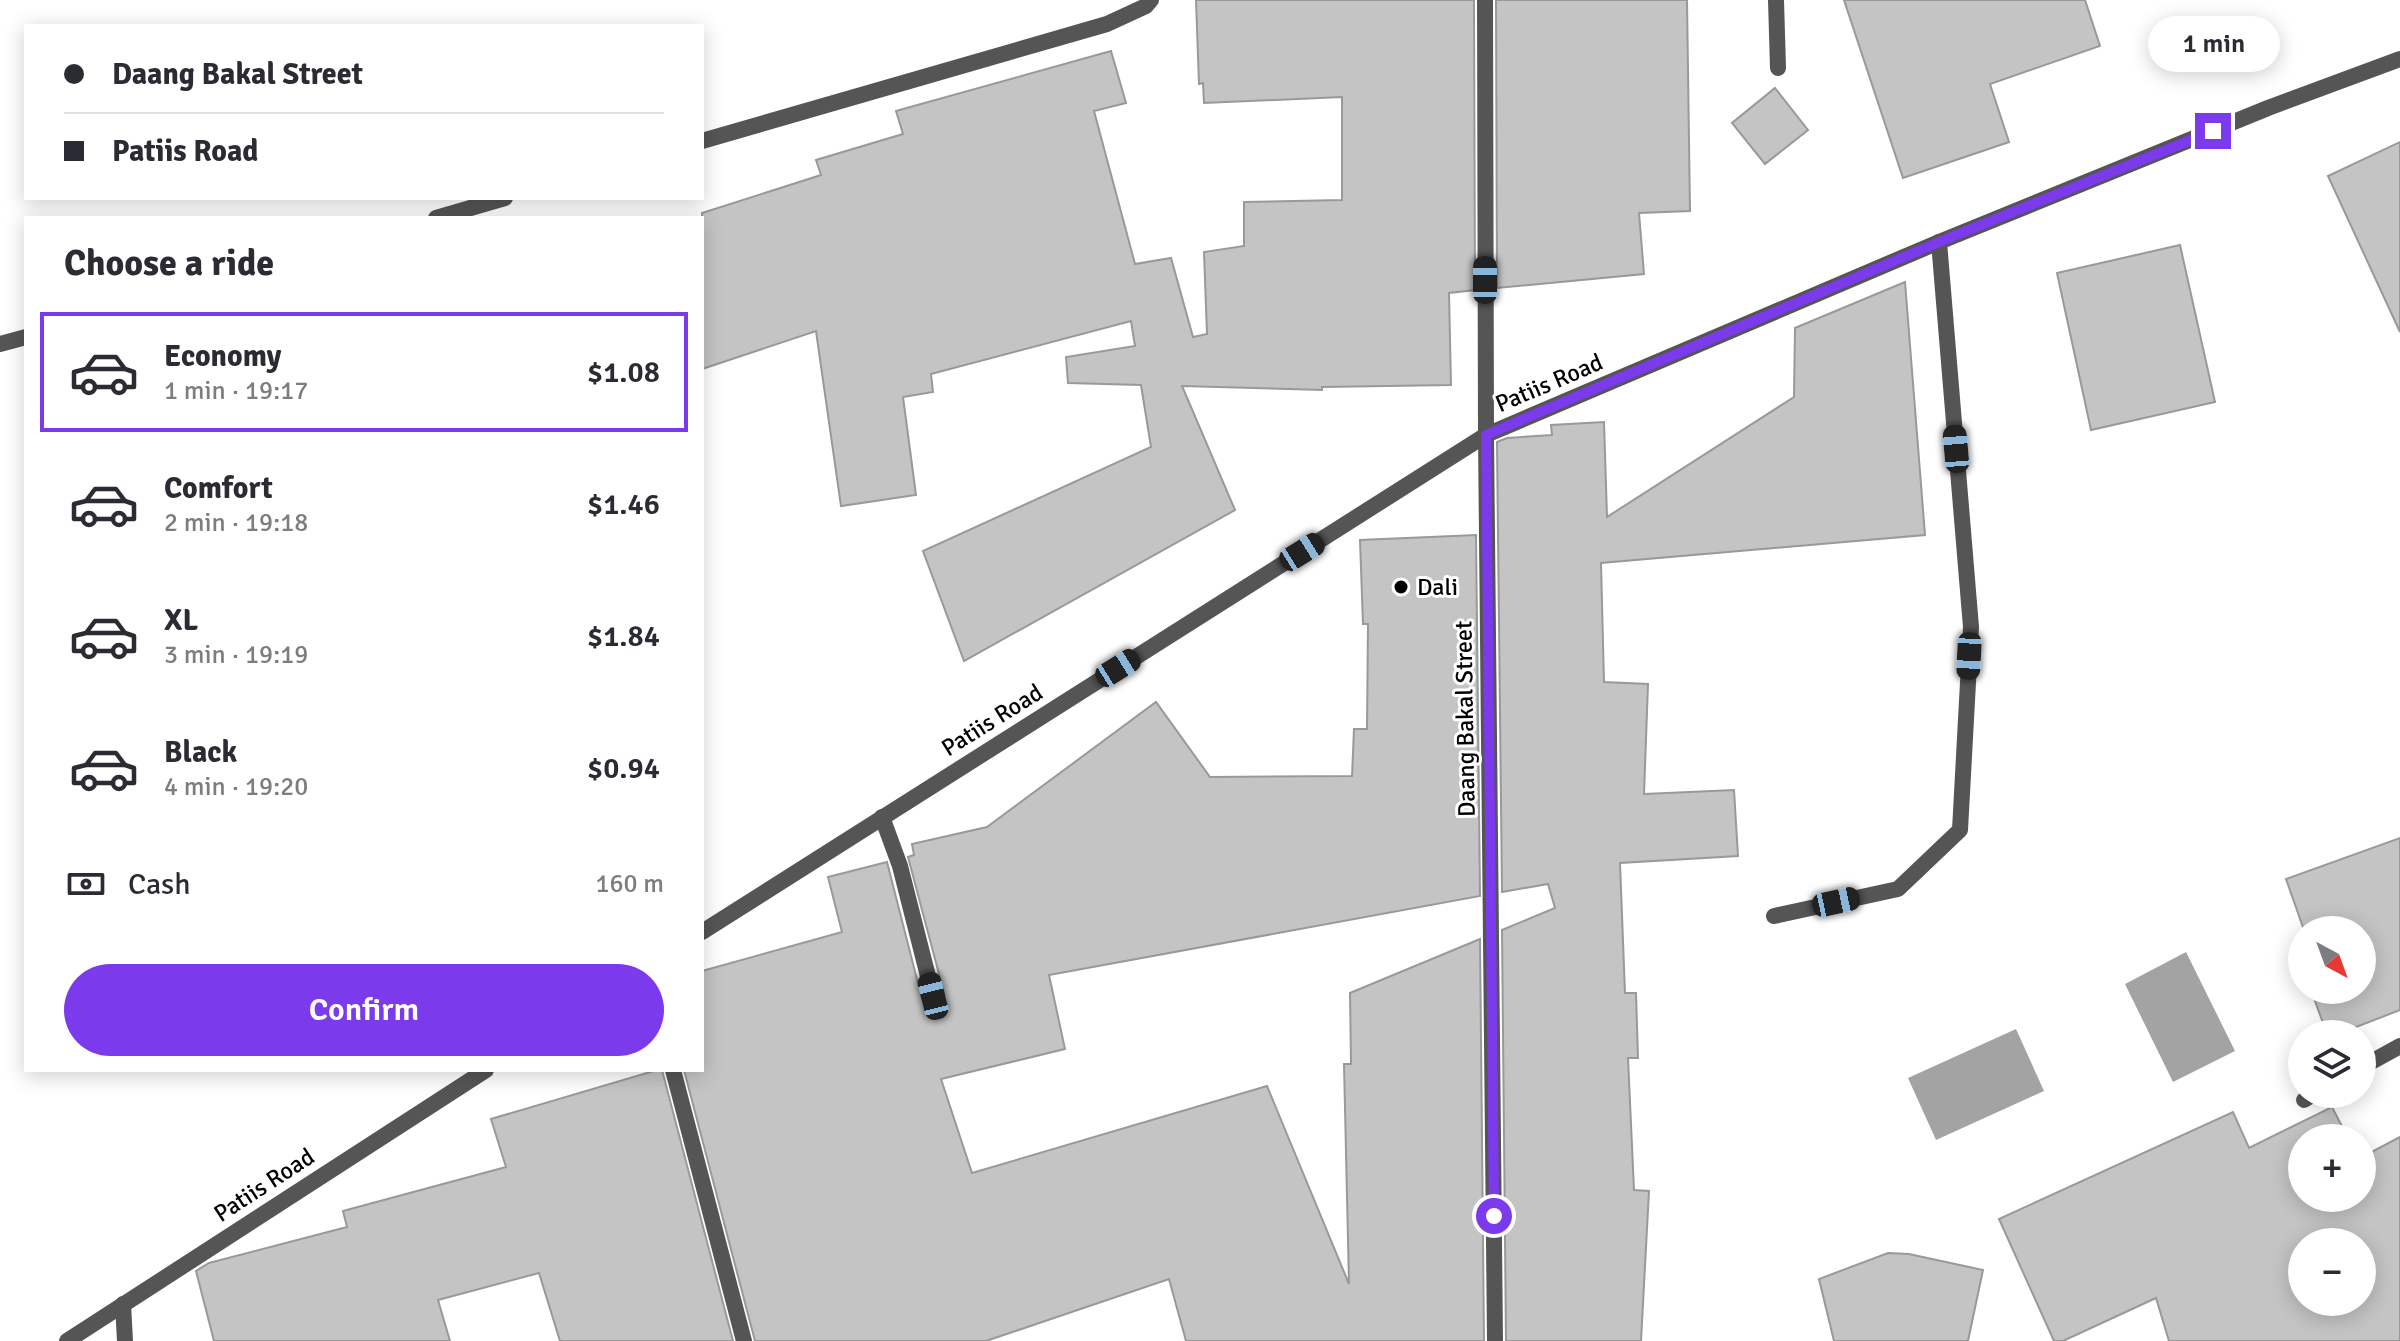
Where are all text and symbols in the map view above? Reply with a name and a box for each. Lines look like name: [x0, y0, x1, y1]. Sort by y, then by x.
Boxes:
callout: 1 min: [2147, 15, 2279, 71]
text: 1 min: [2183, 28, 2245, 60]
text: Daang Bakal Street: [112, 56, 363, 93]
route end: [2195, 113, 2231, 149]
text: Patiis Road: [112, 133, 258, 170]
text: Choose a ride: [64, 241, 274, 286]
car: [1473, 256, 1497, 304]
icon: car: [68, 336, 140, 408]
text: Economy: [164, 338, 281, 375]
street label: Patiis Road: [1491, 347, 1607, 419]
text: $1.08: [587, 354, 660, 391]
text: 1 min · 19:17: [164, 375, 308, 407]
car: [1942, 424, 1970, 474]
icon: car: [68, 468, 140, 540]
text: Comfort: [164, 470, 273, 507]
text: $1.46: [587, 486, 660, 523]
text: 2 min · 19:18: [164, 507, 308, 539]
car: [1275, 529, 1329, 575]
place label: Dali: [1417, 572, 1458, 602]
marker: Dali: [1392, 578, 1410, 596]
icon: car: [68, 600, 140, 672]
text: XL: [164, 602, 198, 639]
text: $1.84: [587, 618, 660, 655]
street label: Daang Bakal Street: [1448, 621, 1482, 817]
car: [1956, 631, 1982, 681]
text: 3 min · 19:19: [164, 639, 308, 671]
car: [1091, 645, 1145, 691]
street label: Patiis Road: [936, 677, 1048, 763]
icon: car: [68, 732, 140, 804]
text: Black: [164, 734, 237, 771]
text: $0.94: [587, 750, 660, 787]
text: 4 min · 19:20: [164, 771, 308, 803]
icon: cash: [64, 862, 108, 906]
text: Cash: [128, 866, 191, 903]
text: 160 m: [595, 868, 664, 900]
car: [1810, 885, 1862, 919]
north arrow: [2288, 916, 2376, 1004]
map controls: [2288, 916, 2376, 1316]
button: Confirm: [64, 964, 664, 1056]
car: [916, 970, 950, 1022]
button: layers: [2288, 1020, 2376, 1108]
button: +: [2288, 1124, 2376, 1212]
street label: Patiis Road: [208, 1141, 320, 1229]
route start: [1476, 1198, 1512, 1234]
button: −: [2288, 1228, 2376, 1316]

